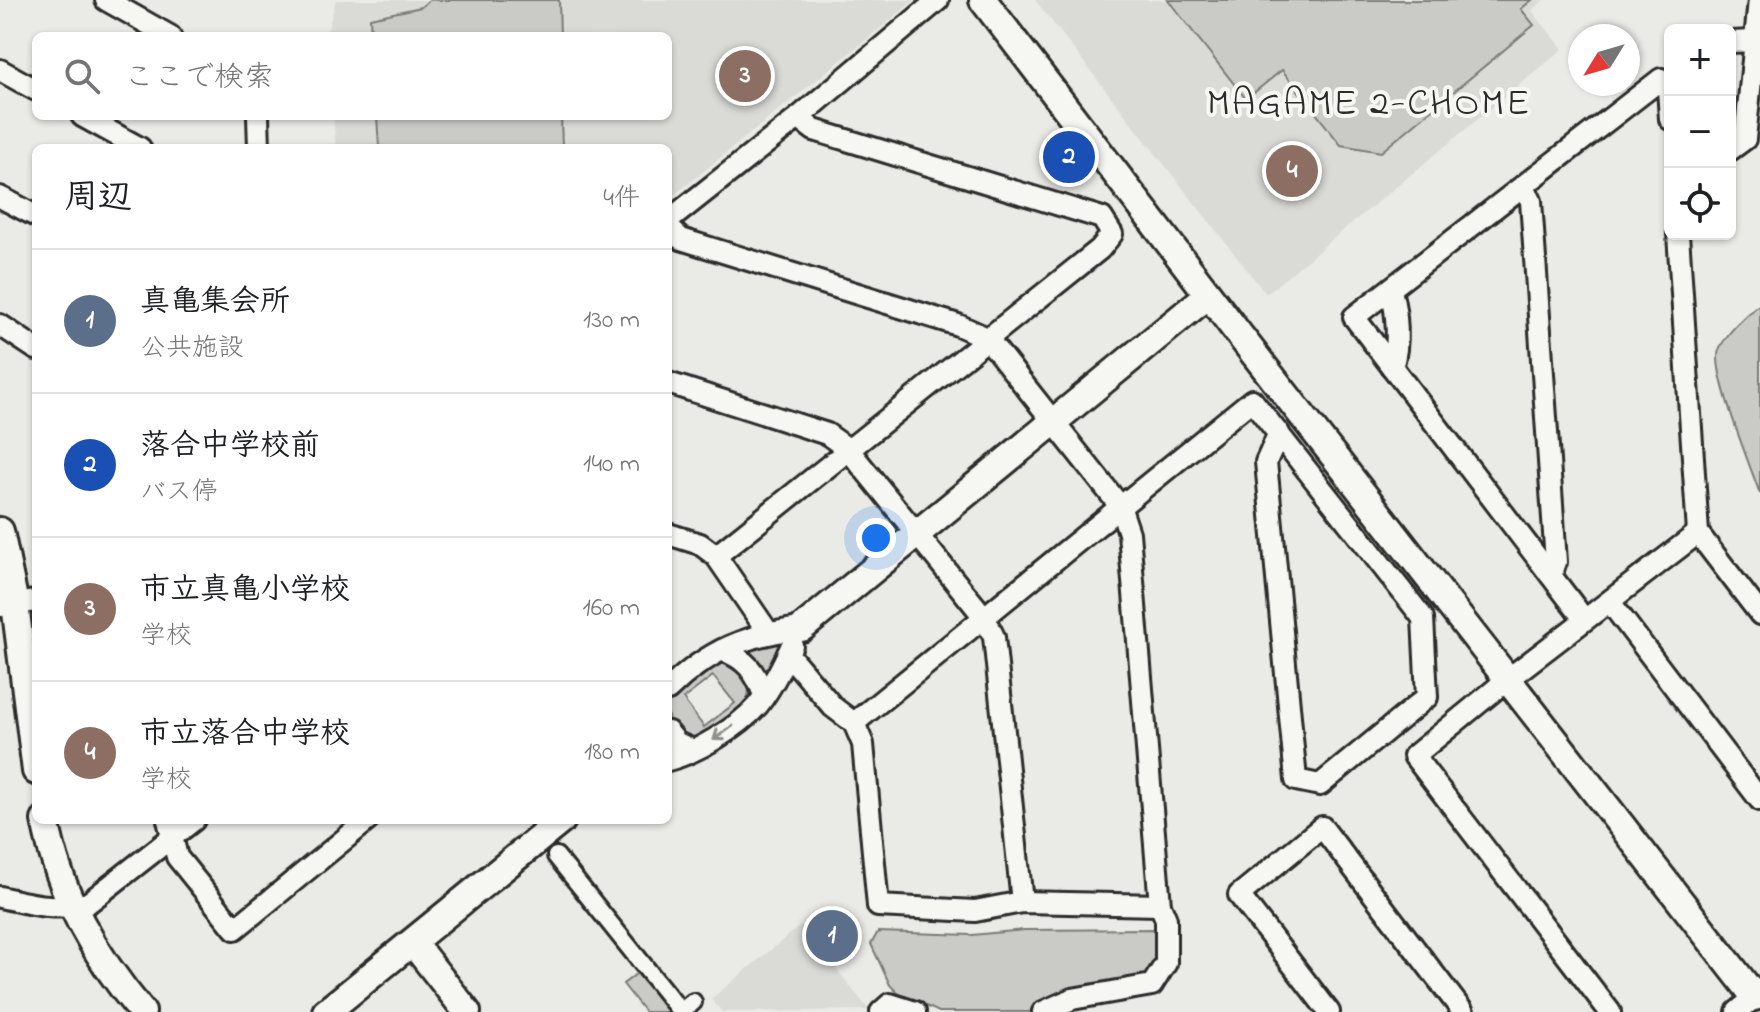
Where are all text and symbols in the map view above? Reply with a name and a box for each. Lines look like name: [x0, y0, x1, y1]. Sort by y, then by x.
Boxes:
north arrow: [1568, 24, 1640, 96]
map controls: [1664, 24, 1736, 240]
button: +: [1664, 24, 1736, 96]
search box: [32, 32, 672, 120]
pin: 3: [719, 46, 771, 106]
icon: search: [60, 54, 104, 98]
text: ここで検索: [124, 57, 274, 101]
district label: MAGAME 2-CHOME: [1207, 77, 1531, 133]
button: −: [1664, 96, 1736, 168]
pin: 2: [1043, 127, 1095, 187]
pin: 4: [1266, 141, 1318, 201]
button: locate: [1664, 168, 1736, 240]
text: 周辺: [64, 174, 132, 224]
text: 4件: [603, 180, 640, 218]
text: 真亀集会所: [140, 281, 290, 325]
text: 1: [86, 302, 94, 340]
text: 130 m: [583, 302, 640, 340]
text: 公共施設: [140, 330, 244, 368]
text: 落合中学校前: [140, 425, 320, 469]
text: 2: [84, 446, 96, 484]
text: 140 m: [583, 446, 640, 484]
text: バス停: [140, 474, 218, 512]
your location: [856, 518, 896, 558]
text: 市立真亀小学校: [140, 569, 350, 613]
text: 3: [85, 590, 95, 628]
text: 160 m: [582, 590, 640, 628]
text: 学校: [140, 618, 192, 656]
text: 市立落合中学校: [140, 713, 350, 757]
one-way arrow: [712, 725, 734, 741]
text: 4: [85, 734, 95, 772]
text: 180 m: [584, 734, 640, 772]
text: 学校: [140, 762, 192, 800]
pin: 1: [806, 906, 858, 966]

